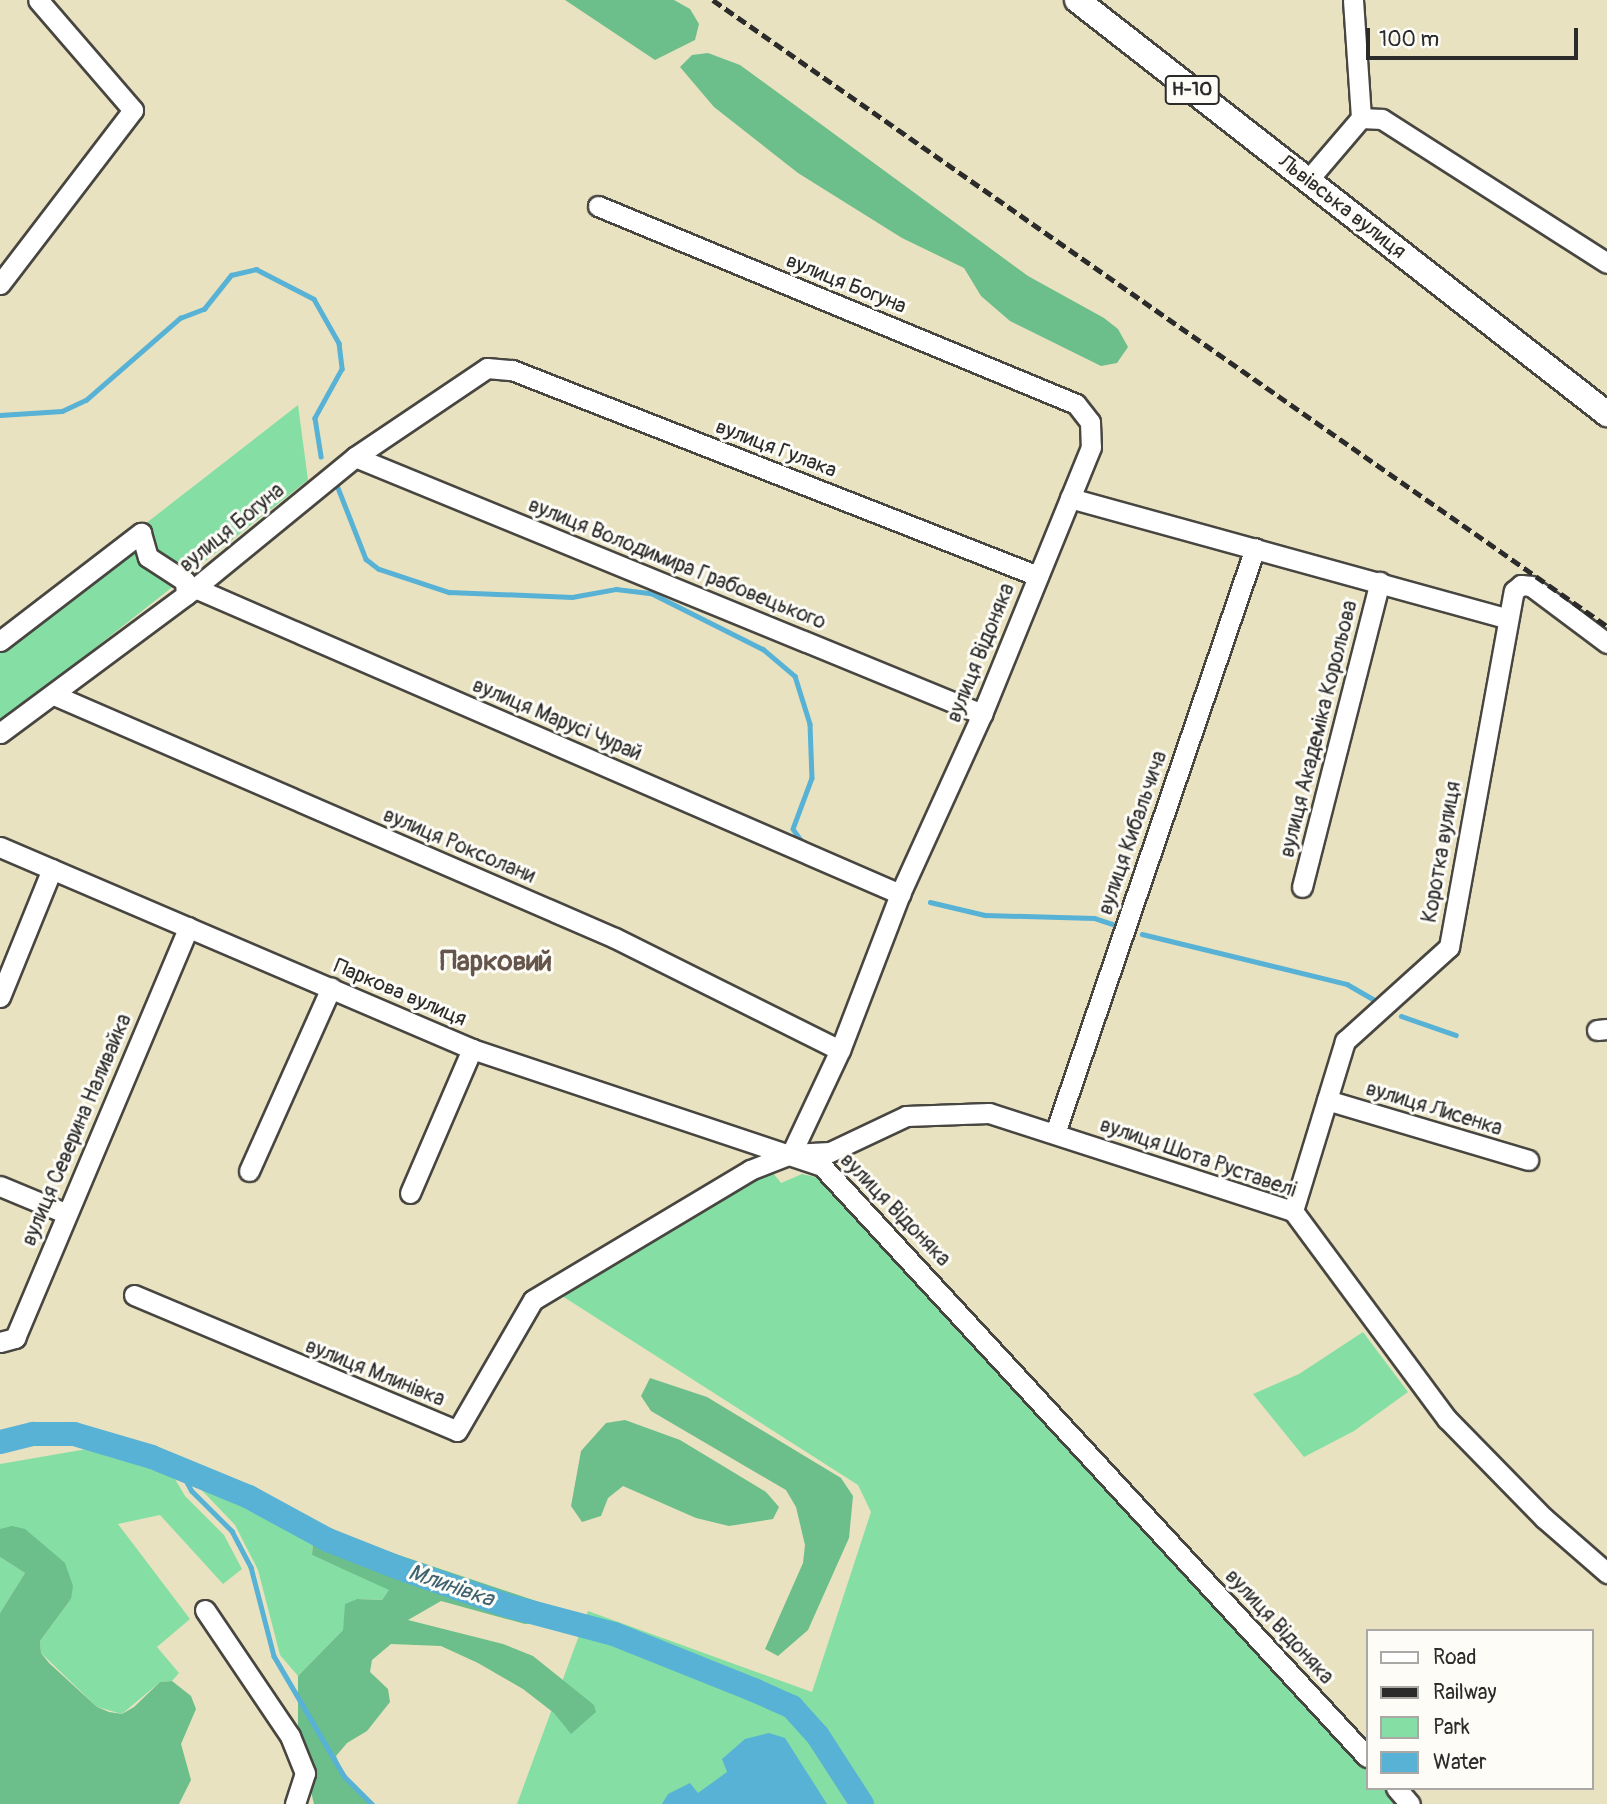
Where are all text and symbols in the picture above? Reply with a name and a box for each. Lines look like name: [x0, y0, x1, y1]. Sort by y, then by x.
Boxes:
scale bar: [1369, 14, 1581, 58]
text: 100 m: [1379, 26, 1439, 53]
road number: Н-10: [1164, 74, 1220, 106]
street label: Львівська вулиця: [1273, 149, 1411, 265]
street label: вулиця Богуна: [782, 248, 910, 320]
street label: вулиця Гулака: [712, 414, 840, 484]
street label: вулиця Богуна: [175, 478, 289, 578]
street label: вулиця Володимира Грабовецького: [525, 493, 829, 635]
street label: вулиця Відоняка: [942, 580, 1020, 726]
street label: вулиця Академіка Корольова: [1275, 598, 1363, 860]
street label: вулиця Марусі Чурай: [469, 673, 645, 767]
street label: вулиця Кибальчича: [1093, 748, 1173, 918]
street label: Коротка вулиця: [1417, 779, 1467, 925]
street label: вулиця Роксолани: [379, 803, 539, 889]
district label: Парковий: [440, 945, 552, 979]
street label: Паркова вулиця: [330, 954, 470, 1032]
street label: вулиця Северина Наливайка: [17, 1010, 137, 1250]
street label: вулиця Лисенка: [1363, 1076, 1505, 1142]
street label: вулиця Шота Руставелі: [1097, 1113, 1299, 1203]
street label: вулиця Відоняка: [835, 1148, 955, 1272]
street label: вулиця Млинівка: [302, 1334, 448, 1412]
water label: Млинівка: [405, 1559, 497, 1613]
street label: вулиця Відоняка: [1219, 1564, 1339, 1690]
legend: [1366, 1629, 1593, 1790]
text: Road: [1433, 1644, 1477, 1671]
text: Railway: [1433, 1679, 1497, 1706]
text: Park: [1433, 1714, 1470, 1741]
text: Water: [1433, 1749, 1486, 1776]

